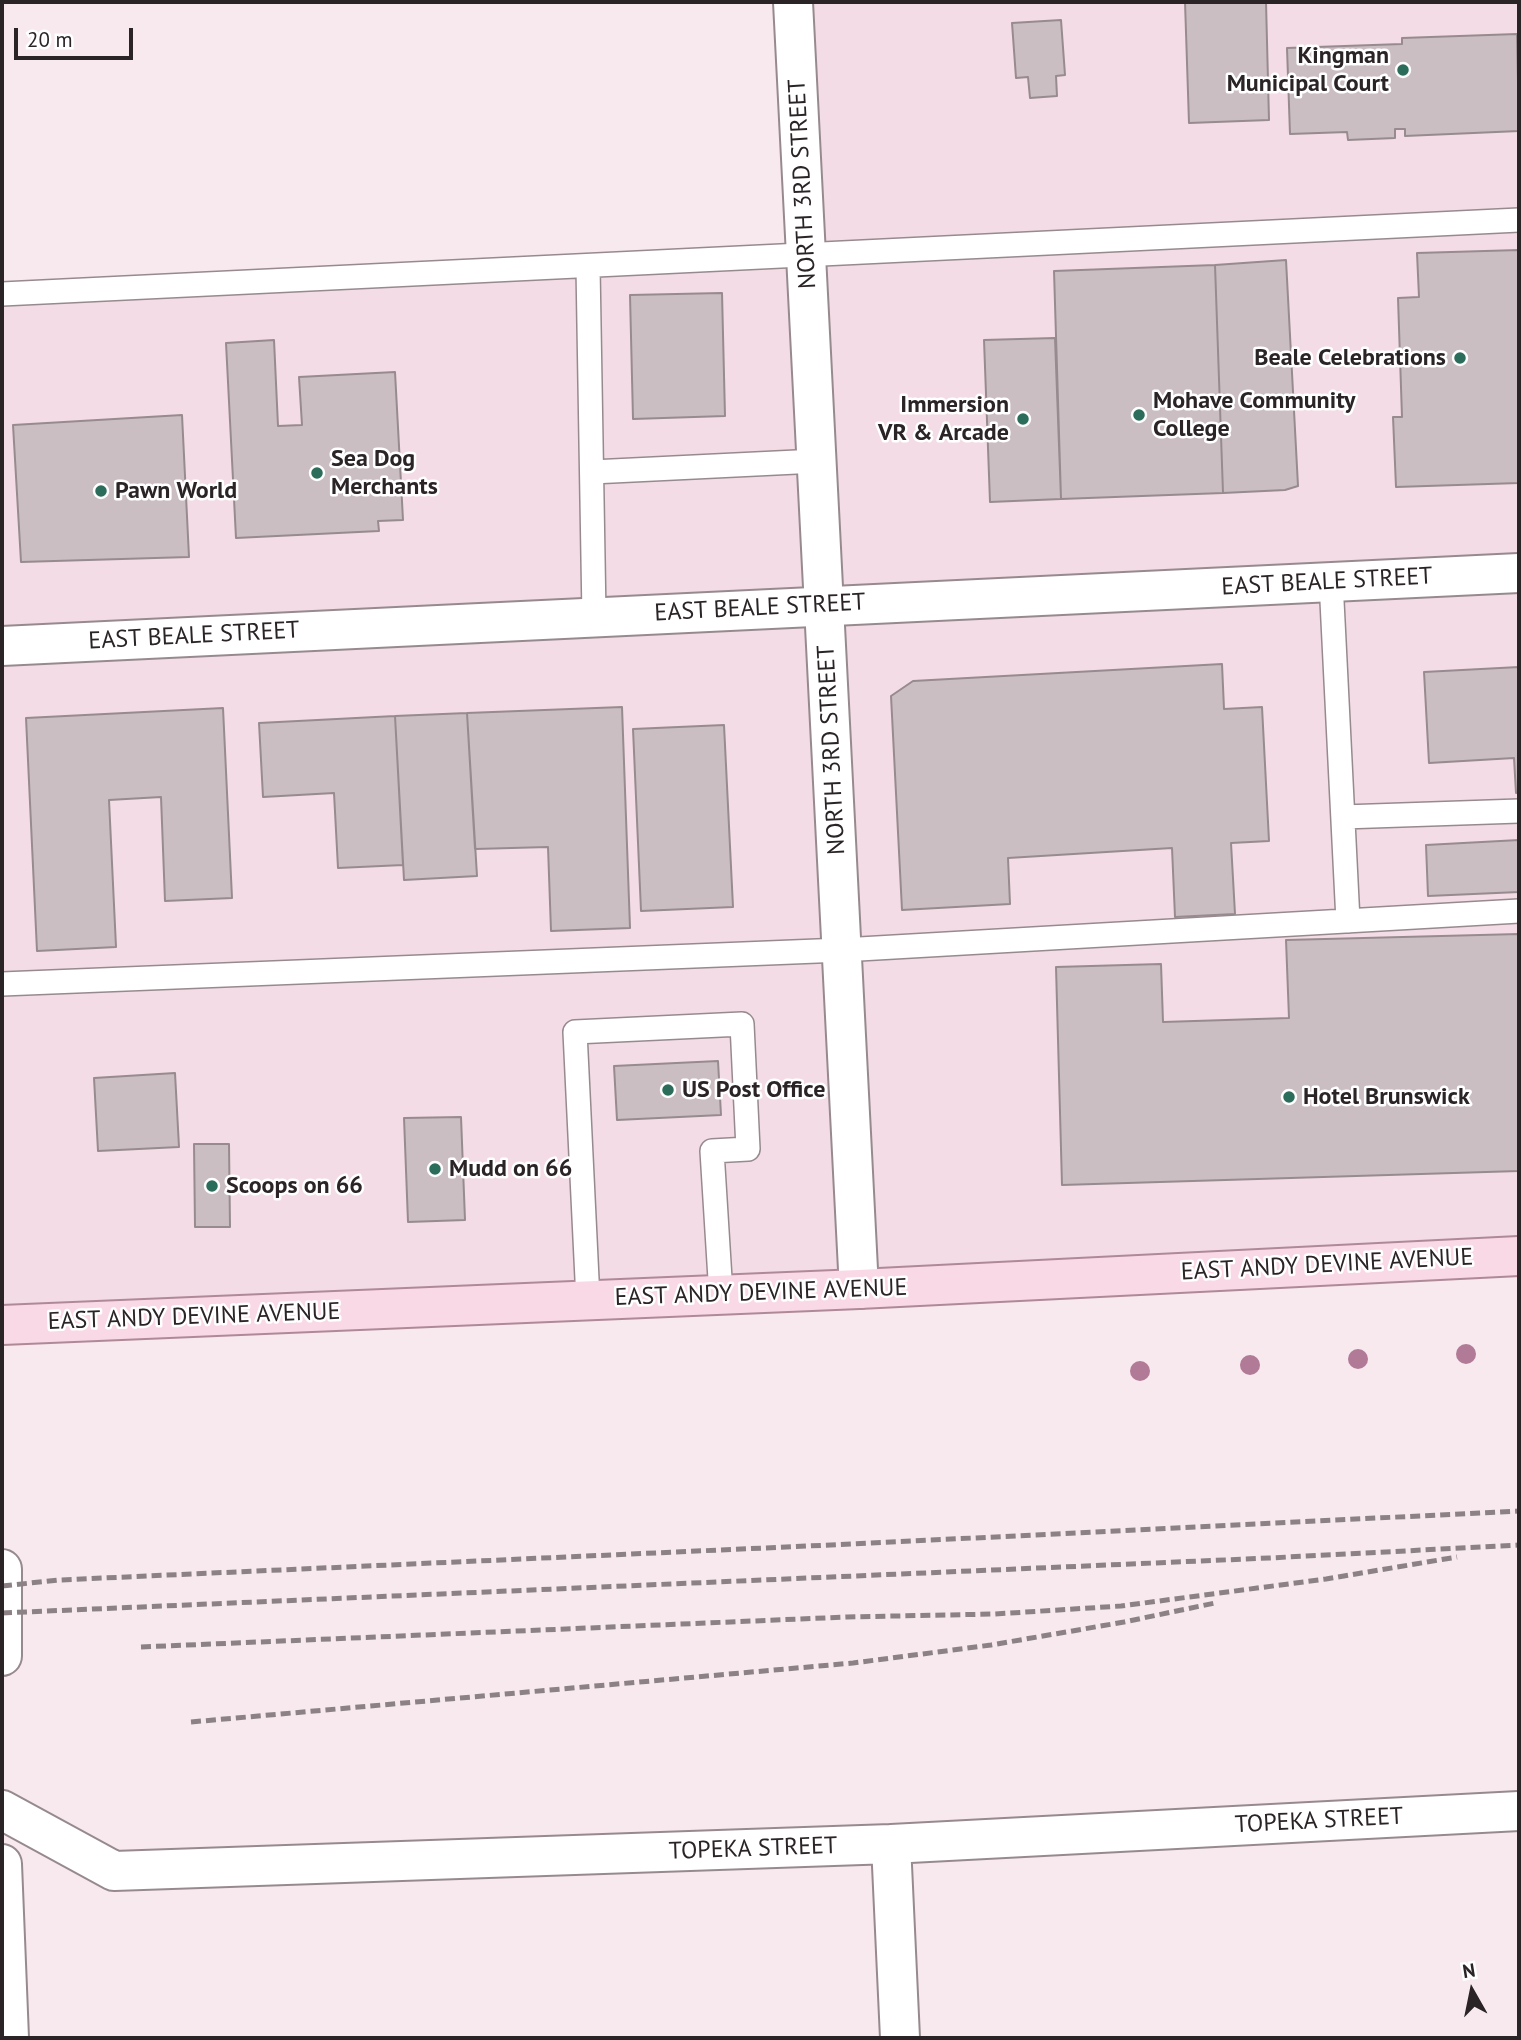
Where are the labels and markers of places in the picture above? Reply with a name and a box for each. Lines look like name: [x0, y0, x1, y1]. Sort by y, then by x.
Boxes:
place label: Kingman Municipal Court: [1227, 42, 1389, 98]
marker: Kingman Municipal Court: [1395, 62, 1411, 78]
place label: Beale Celebrations: [1254, 344, 1446, 372]
marker: Beale Celebrations: [1452, 350, 1468, 366]
place label: Mohave Community College: [1153, 387, 1355, 443]
place label: Immersion VR & Arcade: [878, 391, 1009, 447]
marker: Mohave Community College: [1131, 407, 1147, 423]
marker: Immersion VR & Arcade: [1015, 411, 1031, 427]
place label: Sea Dog Merchants: [331, 445, 438, 501]
marker: Sea Dog Merchants: [309, 465, 325, 481]
place label: Pawn World: [115, 477, 237, 505]
marker: Pawn World: [93, 483, 109, 499]
place label: US Post Office: [682, 1076, 825, 1104]
marker: US Post Office: [660, 1082, 676, 1098]
place label: Hotel Brunswick: [1303, 1083, 1470, 1111]
marker: Hotel Brunswick: [1281, 1089, 1297, 1105]
place label: Mudd on 66: [449, 1155, 572, 1183]
marker: Mudd on 66: [427, 1161, 443, 1177]
place label: Scoops on 66: [226, 1172, 363, 1200]
marker: Scoops on 66: [204, 1178, 220, 1194]

